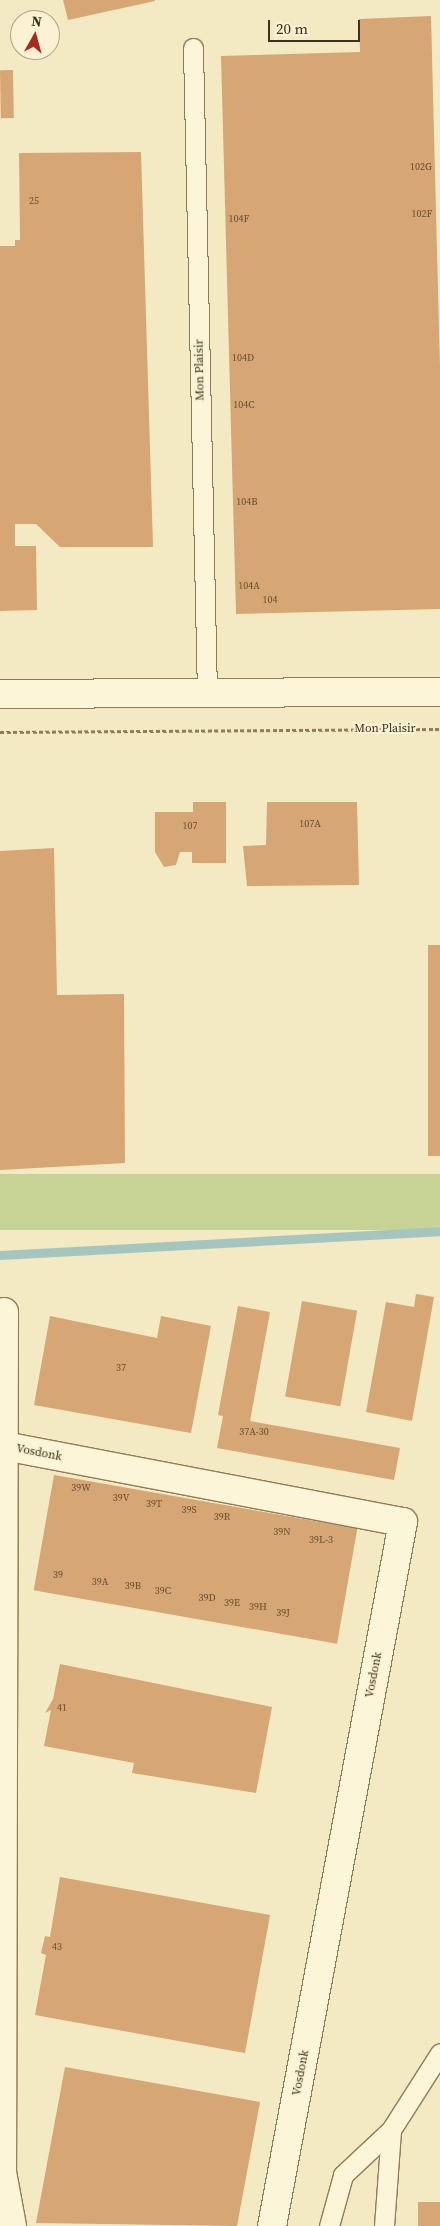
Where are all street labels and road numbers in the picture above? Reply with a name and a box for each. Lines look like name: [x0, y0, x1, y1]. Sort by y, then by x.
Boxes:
street label: Mon Plaisir: [192, 339, 208, 401]
street label: Mon Plaisir: [354, 722, 416, 736]
street label: Vosdonk: [15, 1442, 63, 1464]
street label: Vosdonk: [363, 1651, 385, 1699]
street label: Vosdonk: [290, 2049, 312, 2097]

